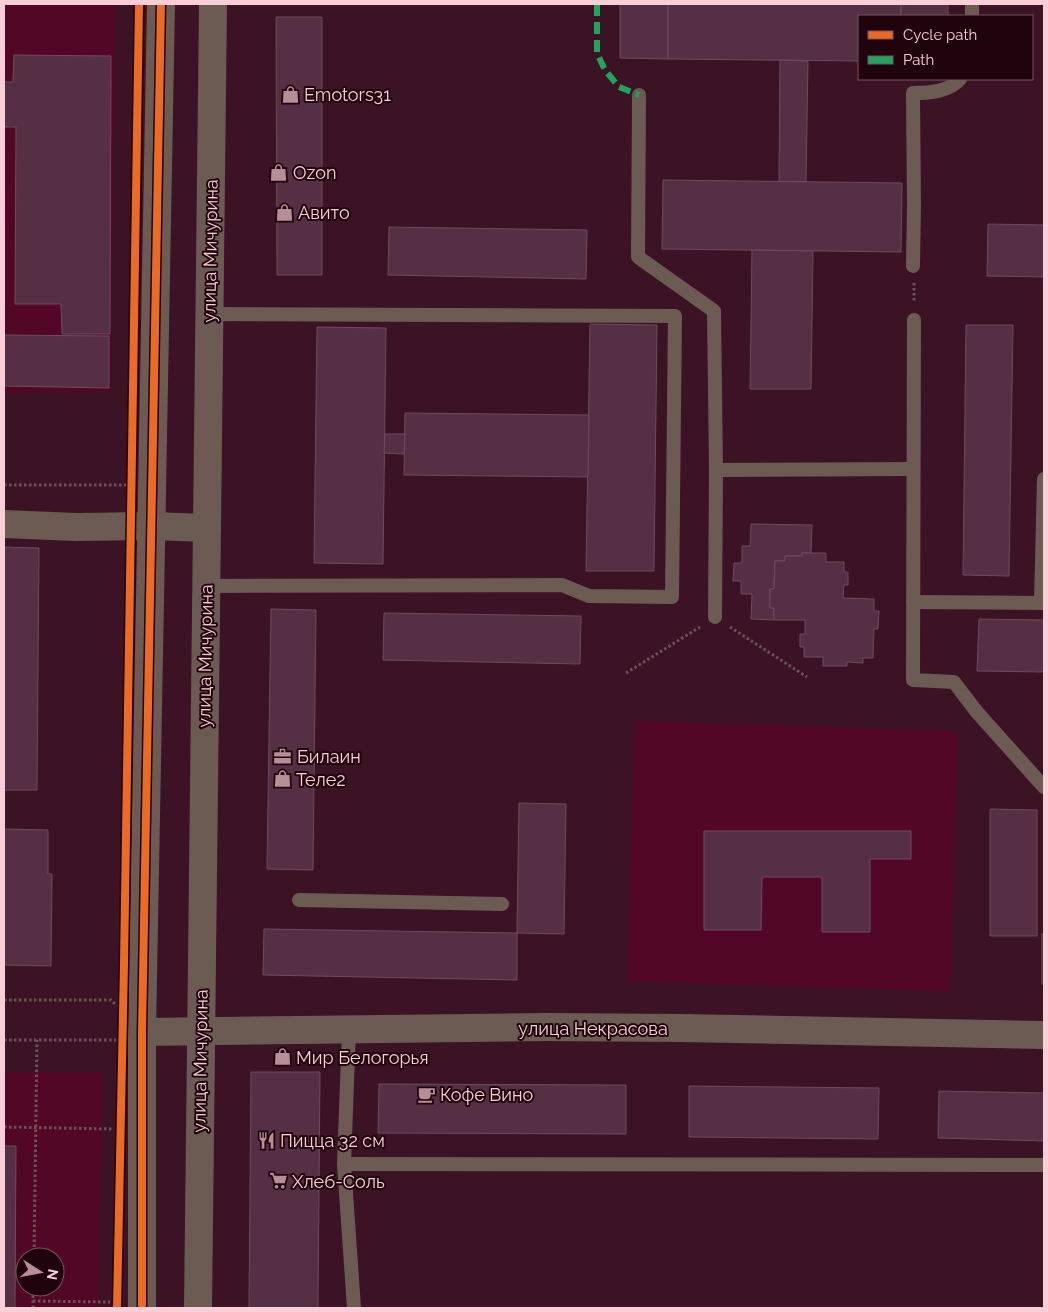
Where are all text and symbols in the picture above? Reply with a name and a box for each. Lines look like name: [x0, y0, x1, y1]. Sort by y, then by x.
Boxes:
legend: [858, 15, 1033, 80]
text: Cycle path: [903, 26, 977, 44]
text: Path: [903, 51, 934, 69]
shop icon: Emotors31: [280, 84, 300, 104]
place label: Emotors31: [304, 84, 391, 105]
shop icon: Ozon: [269, 162, 289, 182]
place label: Ozon: [293, 162, 336, 183]
street label: улица Мичурина: [198, 179, 222, 323]
shop icon: Авито: [274, 202, 294, 222]
place label: Авито: [298, 202, 350, 223]
street label: улица Мичурина: [193, 584, 217, 728]
office icon: Билаин: [273, 746, 293, 766]
place label: Билаин: [297, 746, 361, 767]
shop icon: Теле2: [272, 769, 292, 789]
place label: Теле2: [296, 769, 346, 790]
street label: улица Мичурина: [188, 989, 212, 1133]
street label: улица Некрасова: [518, 1018, 668, 1039]
shop icon: Мир Белогорья: [272, 1047, 292, 1067]
place label: Мир Белогорья: [296, 1047, 429, 1068]
cafe icon: Кофе Вино: [416, 1084, 436, 1104]
place label: Кофе Вино: [440, 1084, 533, 1105]
restaurant icon: Пицца 32 см: [256, 1130, 276, 1150]
place label: Пицца 32 см: [280, 1130, 385, 1151]
supermarket icon: Хлеб-Соль: [268, 1171, 288, 1191]
place label: Хлеб-Соль: [292, 1171, 385, 1192]
north arrow: [15, 1247, 65, 1297]
text: N: [44, 1268, 62, 1281]

